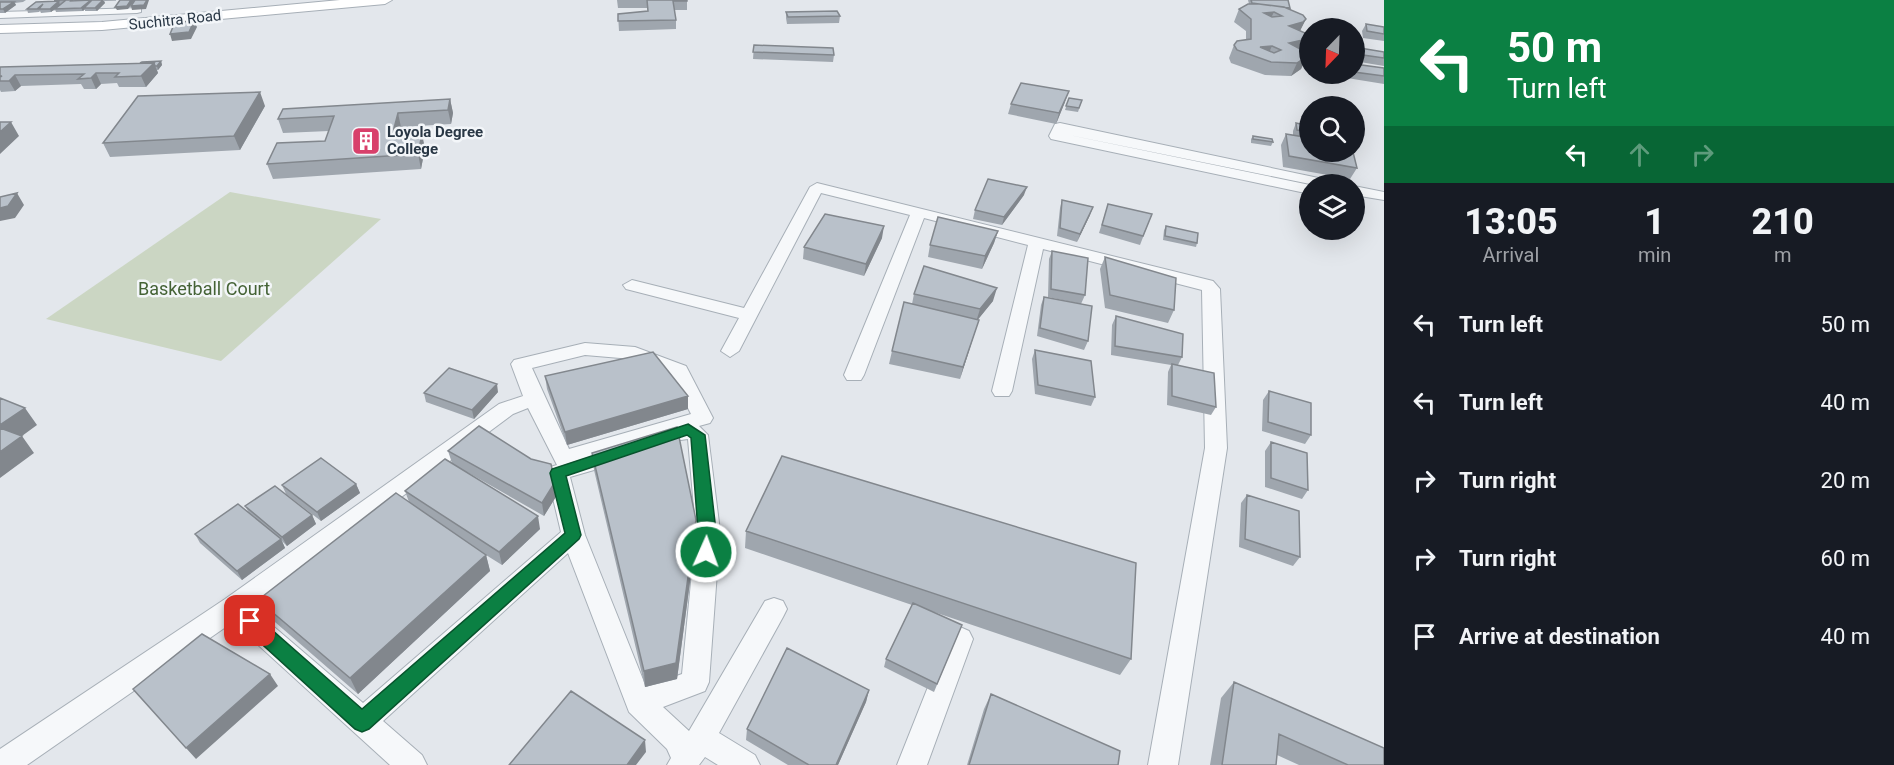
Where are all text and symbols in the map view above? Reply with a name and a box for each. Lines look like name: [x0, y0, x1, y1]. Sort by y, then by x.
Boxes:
street label: Suchitra Road: [128, 6, 222, 34]
north arrow: [1299, 18, 1365, 84]
map controls: [1299, 18, 1365, 240]
text: 50 m: [1507, 23, 1602, 72]
icon: left: [1408, 24, 1486, 102]
text: Turn left: [1507, 73, 1607, 105]
button: search: [1299, 96, 1365, 162]
place label: Loyola Degree College: [387, 123, 483, 158]
building icon: Loyola Degree College: [350, 125, 382, 157]
icon: left: [1560, 138, 1593, 171]
icon: ahead: [1623, 138, 1656, 171]
icon: right: [1686, 138, 1719, 171]
button: layers: [1299, 174, 1365, 240]
text: 13:05: [1464, 201, 1558, 243]
text: 1: [1644, 201, 1665, 243]
text: 210: [1752, 201, 1814, 243]
text: Arrival: [1483, 243, 1539, 267]
text: min: [1638, 243, 1671, 267]
text: m: [1774, 243, 1791, 267]
park label: Basketball Court: [138, 278, 270, 299]
icon: left: [1408, 308, 1441, 341]
text: Turn left: [1459, 312, 1543, 337]
text: 50 m: [1821, 312, 1870, 337]
icon: left: [1408, 386, 1441, 419]
text: Turn left: [1459, 390, 1543, 415]
text: 40 m: [1821, 390, 1870, 415]
icon: right: [1408, 464, 1441, 497]
text: Turn right: [1459, 468, 1556, 493]
text: 20 m: [1821, 468, 1870, 493]
position arrow: [674, 520, 738, 584]
icon: right: [1408, 542, 1441, 575]
text: Turn right: [1459, 546, 1556, 571]
text: 60 m: [1821, 546, 1870, 571]
pin: [224, 595, 275, 646]
icon: arrive: [233, 604, 266, 637]
icon: arrive: [1408, 620, 1441, 653]
text: Arrive at destination: [1459, 624, 1660, 649]
text: 40 m: [1821, 624, 1870, 649]

